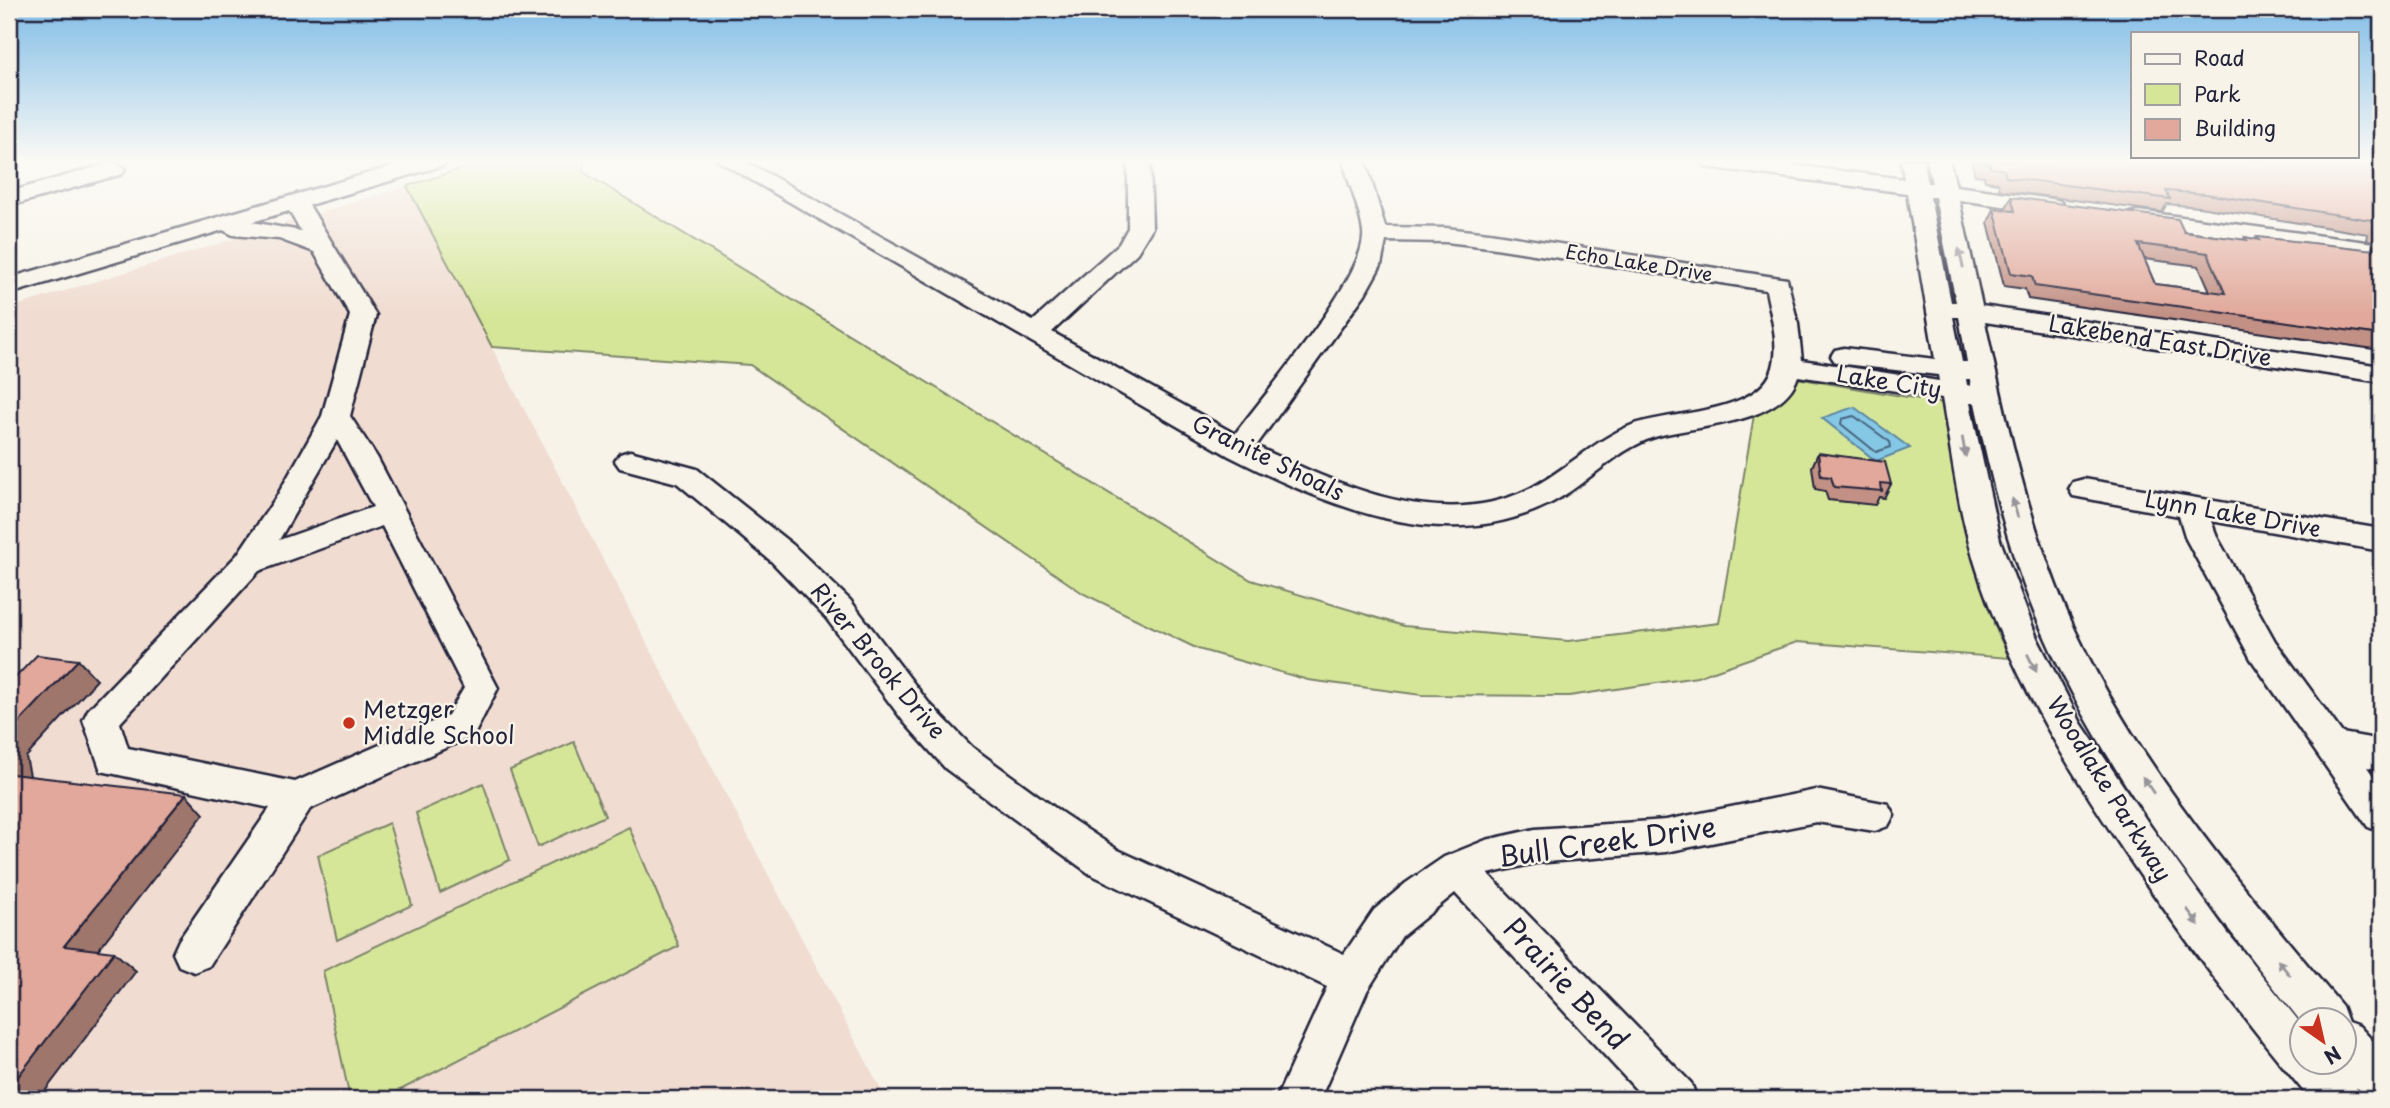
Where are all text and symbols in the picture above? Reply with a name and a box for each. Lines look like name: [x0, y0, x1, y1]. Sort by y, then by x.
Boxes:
legend: [2131, 32, 2358, 158]
text: Road: [2194, 41, 2245, 73]
text: Park: [2194, 77, 2241, 109]
text: Building: [2194, 111, 2276, 143]
street label: Echo Lake Drive: [1564, 237, 1715, 287]
one-way arrow: [1956, 247, 1967, 269]
street label: Lakebend East Drive: [2046, 305, 2274, 374]
street label: Lake City: [1834, 355, 1944, 406]
street label: Granite Shoals: [1187, 405, 1351, 509]
one-way arrow: [1959, 436, 1970, 458]
street label: Lynn Lake Drive: [2142, 480, 2324, 545]
one-way arrow: [2010, 497, 2020, 518]
street label: River Brook Drive: [803, 574, 955, 746]
one-way arrow: [2027, 653, 2038, 673]
street label: Woodlake Parkway: [2039, 689, 2181, 888]
place label: Metzger Middle School: [363, 691, 515, 752]
marker: Metzger Middle School: [341, 715, 357, 731]
one-way arrow: [2142, 776, 2155, 795]
street label: Bull Creek Drive: [1495, 804, 1719, 877]
street label: Prairie Bend: [1494, 907, 1640, 1059]
one-way arrow: [2185, 908, 2199, 926]
one-way arrow: [2277, 959, 2292, 976]
north arrow: [2288, 1006, 2358, 1076]
text: N: [2319, 1040, 2347, 1072]

